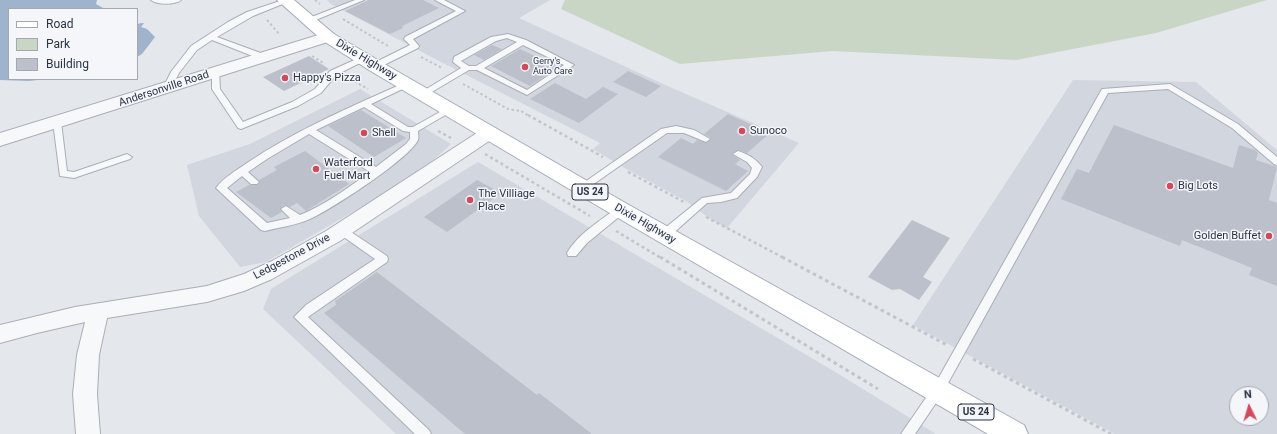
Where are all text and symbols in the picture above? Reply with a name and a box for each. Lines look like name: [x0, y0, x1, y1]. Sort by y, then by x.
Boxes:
legend: [8, 8, 138, 80]
text: Road: [46, 17, 74, 31]
text: Park: [46, 37, 70, 51]
street label: Dixie Highway: [333, 37, 399, 83]
text: Building: [46, 57, 89, 71]
place label: Gerry's Auto Care: [533, 57, 572, 78]
marker: Gerry's Auto Care: [520, 62, 530, 72]
street label: Andersonville Road: [117, 68, 211, 110]
place label: Happy's Pizza: [293, 71, 361, 85]
marker: Happy's Pizza: [280, 73, 290, 83]
place label: Sunoco: [750, 124, 787, 138]
place label: Shell: [372, 126, 396, 140]
marker: Sunoco: [737, 126, 747, 136]
marker: Shell: [359, 128, 369, 138]
place label: Waterford Fuel Mart: [324, 156, 373, 182]
marker: Waterford Fuel Mart: [311, 164, 321, 174]
place label: Big Lots: [1178, 179, 1218, 193]
marker: Big Lots: [1165, 181, 1175, 191]
road number: US 24: [572, 184, 608, 200]
place label: The Villiage Place: [478, 187, 535, 213]
marker: The Villiage Place: [465, 195, 475, 205]
street label: Dixie Highway: [612, 201, 678, 247]
place label: Golden Buffet: [1194, 229, 1261, 243]
street label: Ledgestone Drive: [251, 231, 333, 283]
marker: Golden Buffet: [1264, 231, 1274, 241]
north arrow: [1229, 386, 1269, 426]
text: N: [1244, 388, 1252, 401]
road number: US 24: [958, 404, 994, 420]

